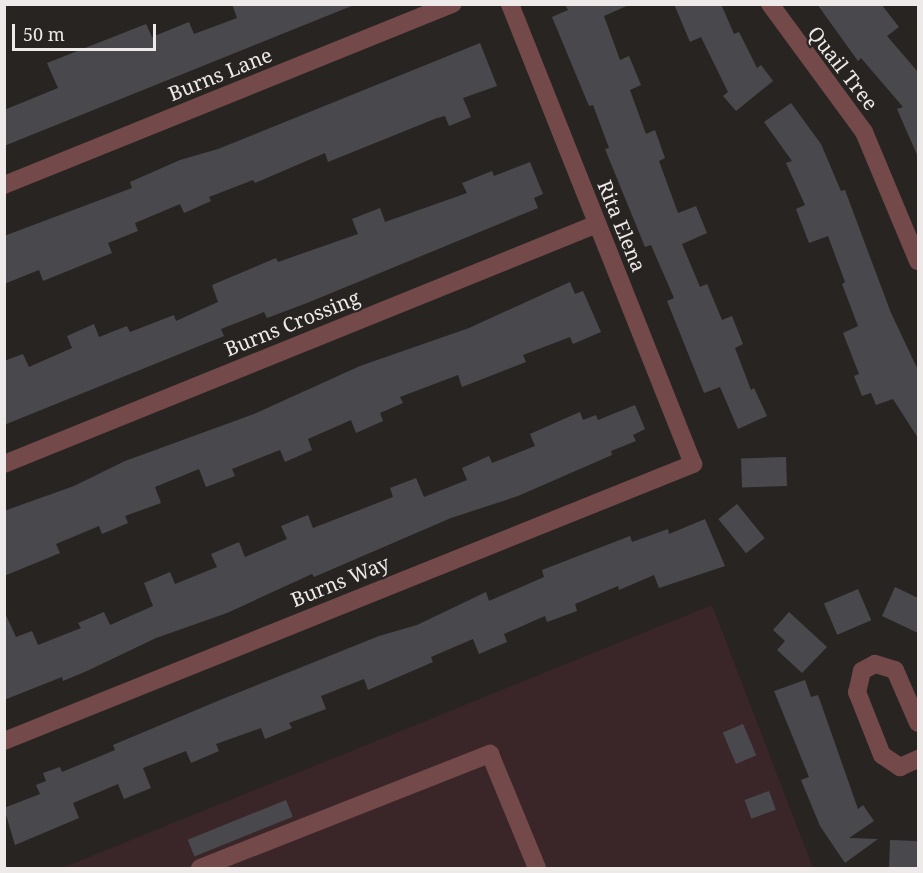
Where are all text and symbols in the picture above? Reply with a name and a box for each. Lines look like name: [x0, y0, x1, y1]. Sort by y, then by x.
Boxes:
scale bar: [15, 12, 159, 50]
street label: Quail Tree: [803, 21, 883, 115]
text: 50 m: [23, 22, 65, 46]
street label: Burns Lane: [165, 42, 275, 106]
street label: Rita Elena: [593, 177, 651, 275]
street label: Burns Crossing: [221, 285, 363, 361]
street label: Burns Way: [287, 550, 393, 612]

